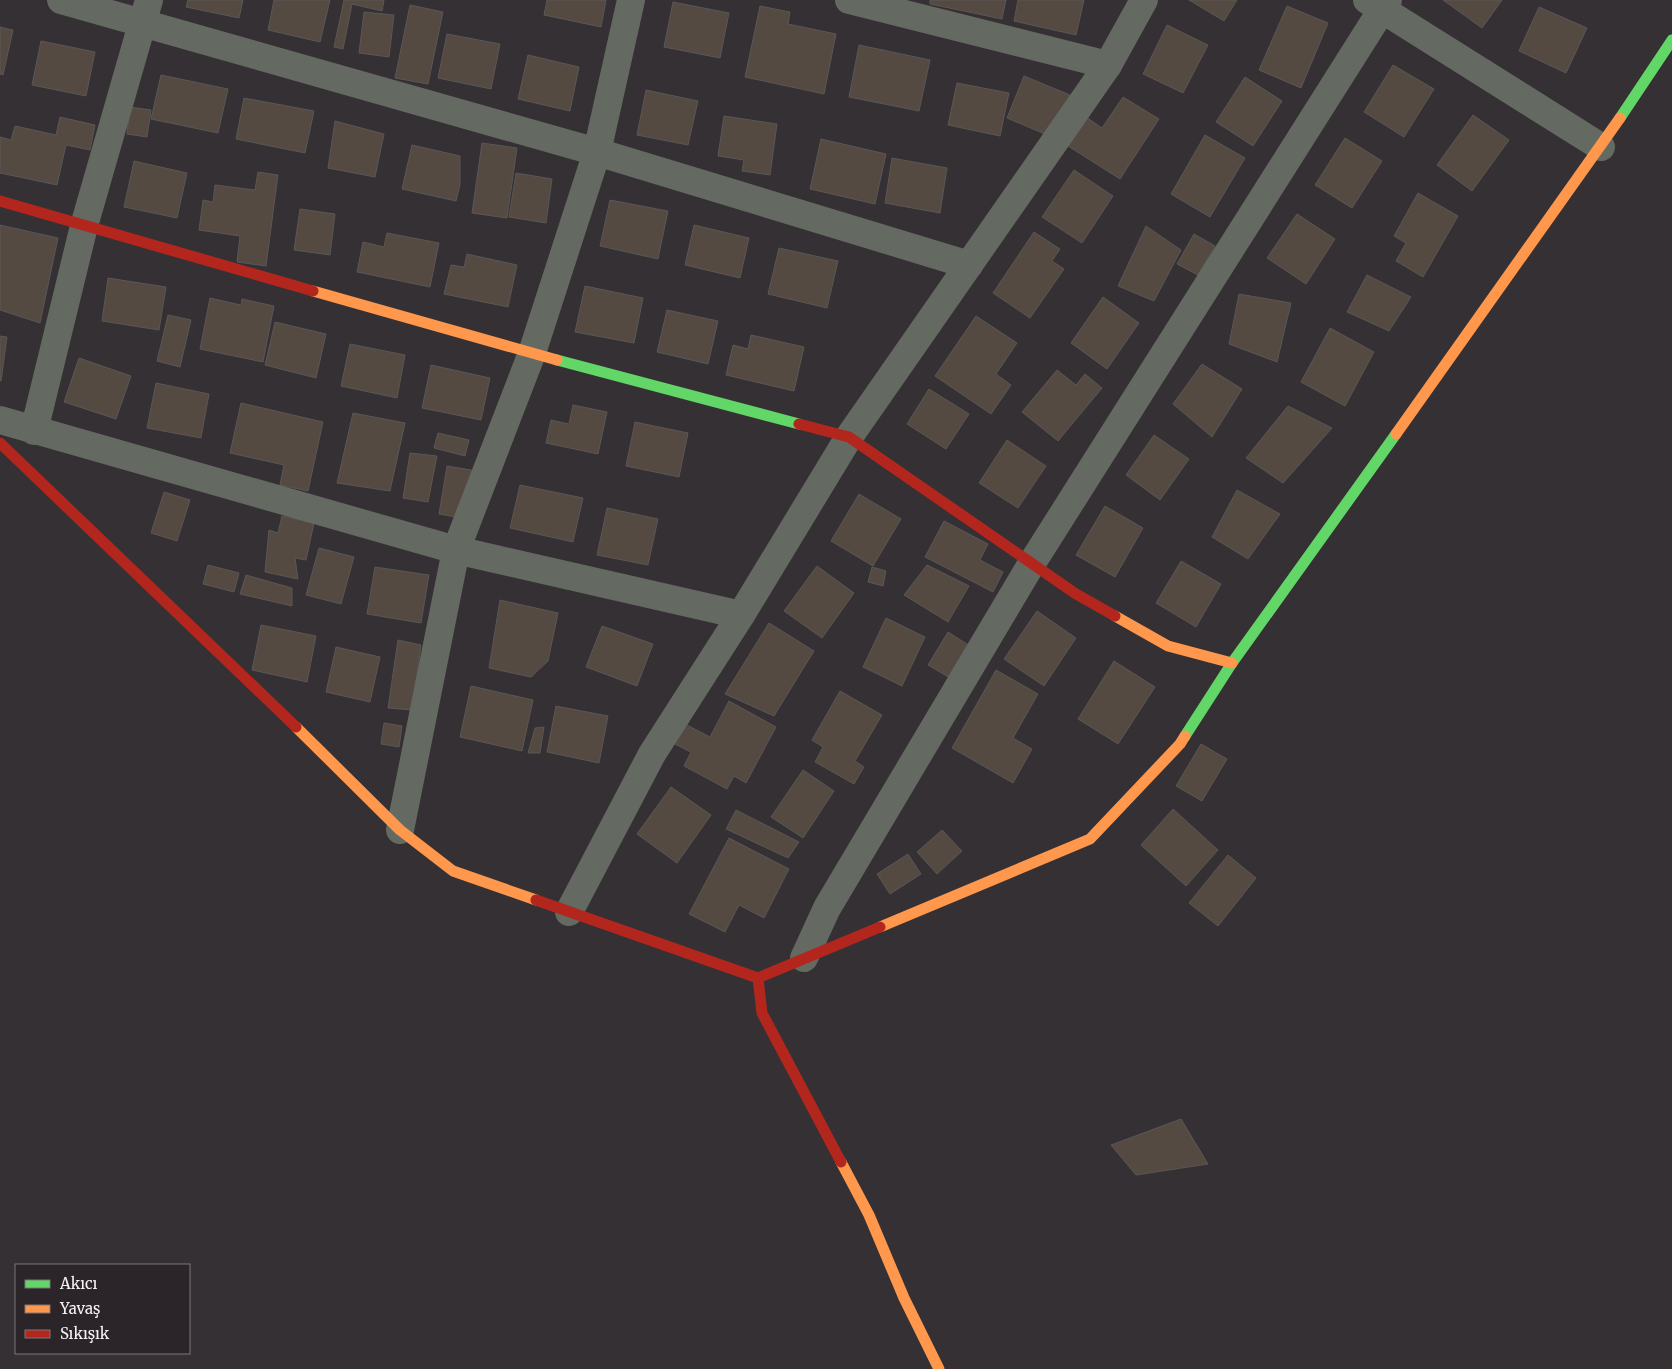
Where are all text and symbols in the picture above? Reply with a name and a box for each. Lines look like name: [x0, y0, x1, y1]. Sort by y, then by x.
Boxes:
legend: [15, 1264, 190, 1354]
text: Akıcı: [59, 1274, 98, 1293]
text: Yavaş: [59, 1299, 100, 1318]
text: Sıkışık: [60, 1324, 110, 1343]

